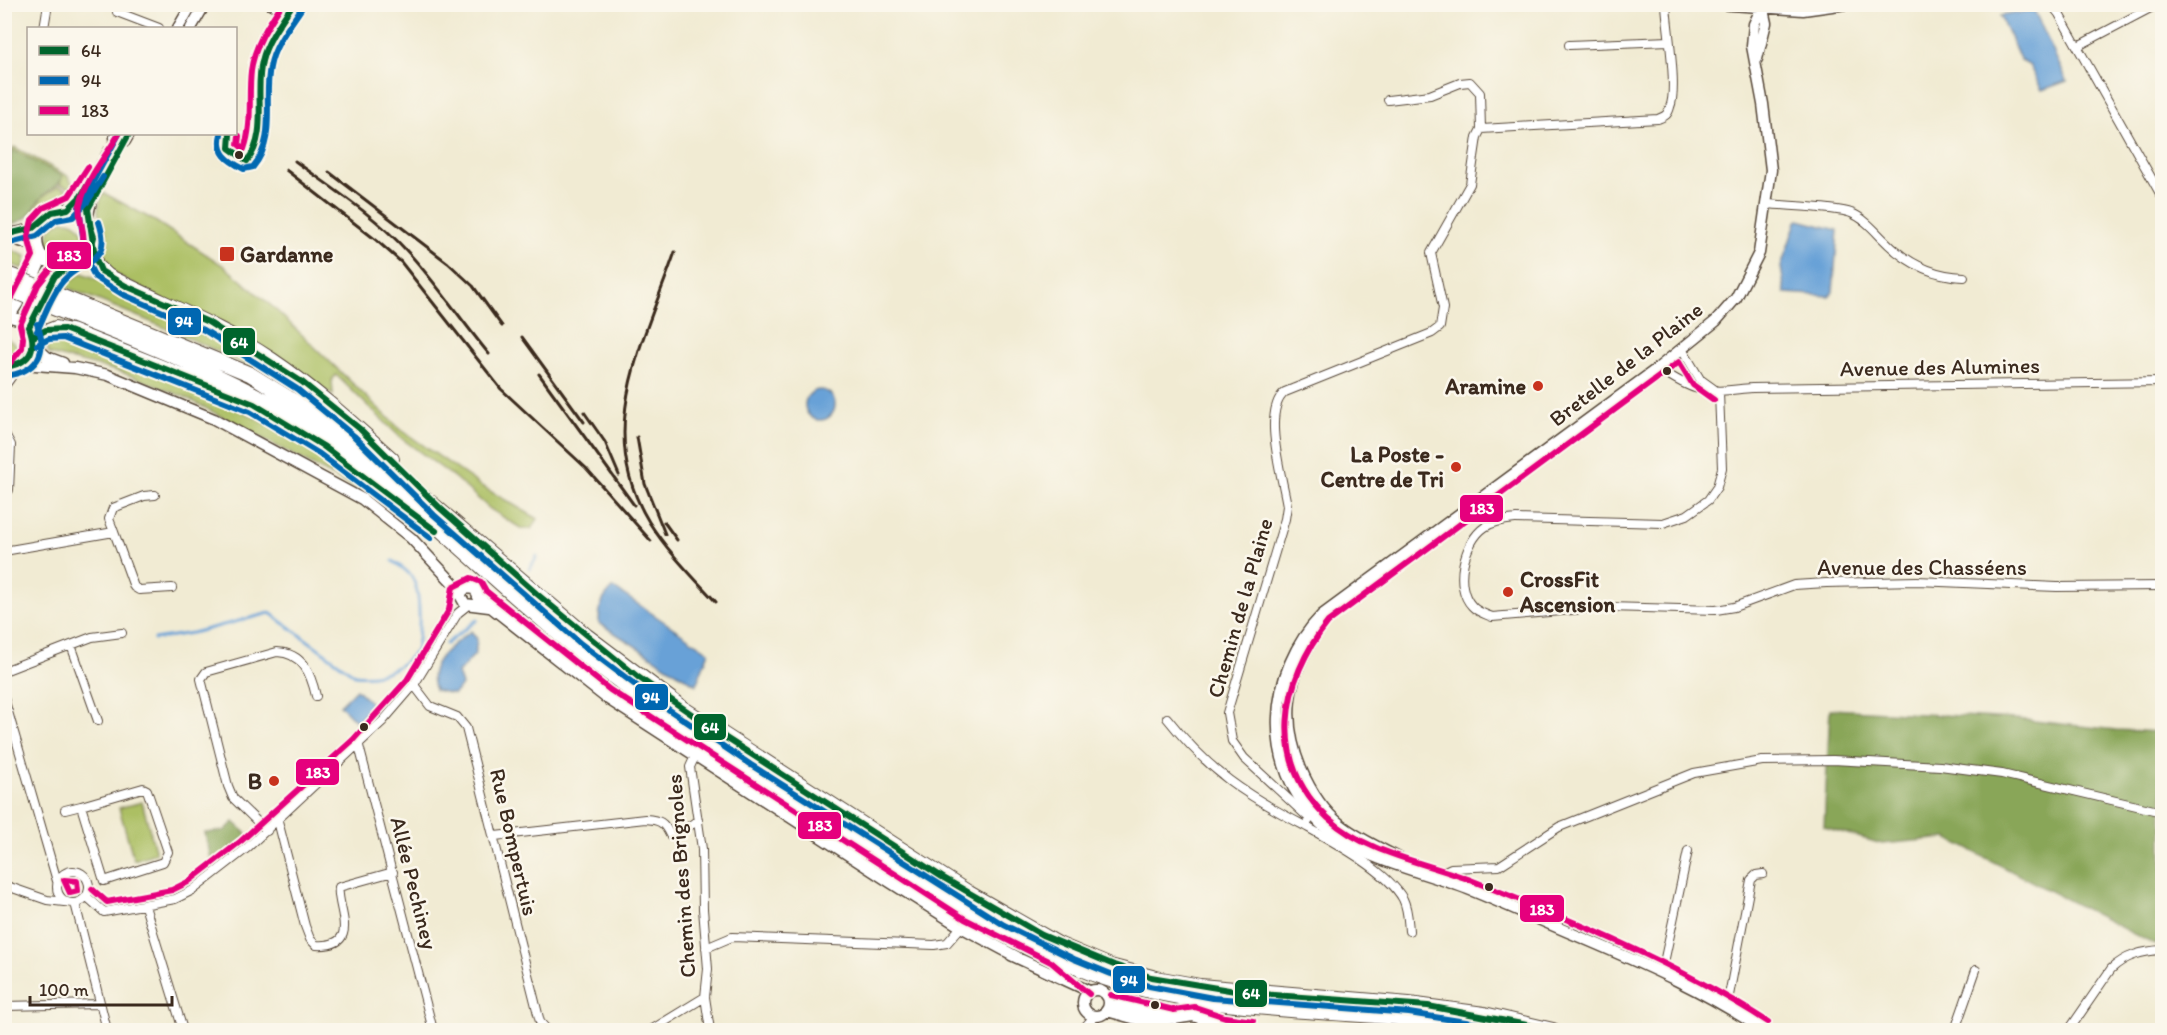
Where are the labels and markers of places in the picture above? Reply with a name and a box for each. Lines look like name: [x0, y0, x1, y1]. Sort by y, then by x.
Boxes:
unlabelled marker: [233, 149, 245, 161]
place label: Gardanne: [240, 241, 334, 268]
marker: Gardanne: [218, 245, 236, 263]
unlabelled marker: [1661, 365, 1673, 377]
place label: Aramine: [1444, 373, 1526, 400]
marker: Aramine: [1531, 379, 1545, 393]
place label: La Poste - Centre de Tri: [1321, 441, 1444, 493]
marker: La Poste - Centre de Tri: [1449, 460, 1463, 474]
place label: CrossFit Ascension: [1519, 566, 1615, 618]
marker: CrossFit Ascension: [1501, 585, 1515, 599]
unlabelled marker: [358, 721, 370, 733]
place label: B: [248, 768, 262, 795]
marker: B: [267, 774, 281, 788]
unlabelled marker: [1483, 881, 1495, 893]
unlabelled marker: [1149, 999, 1161, 1011]

